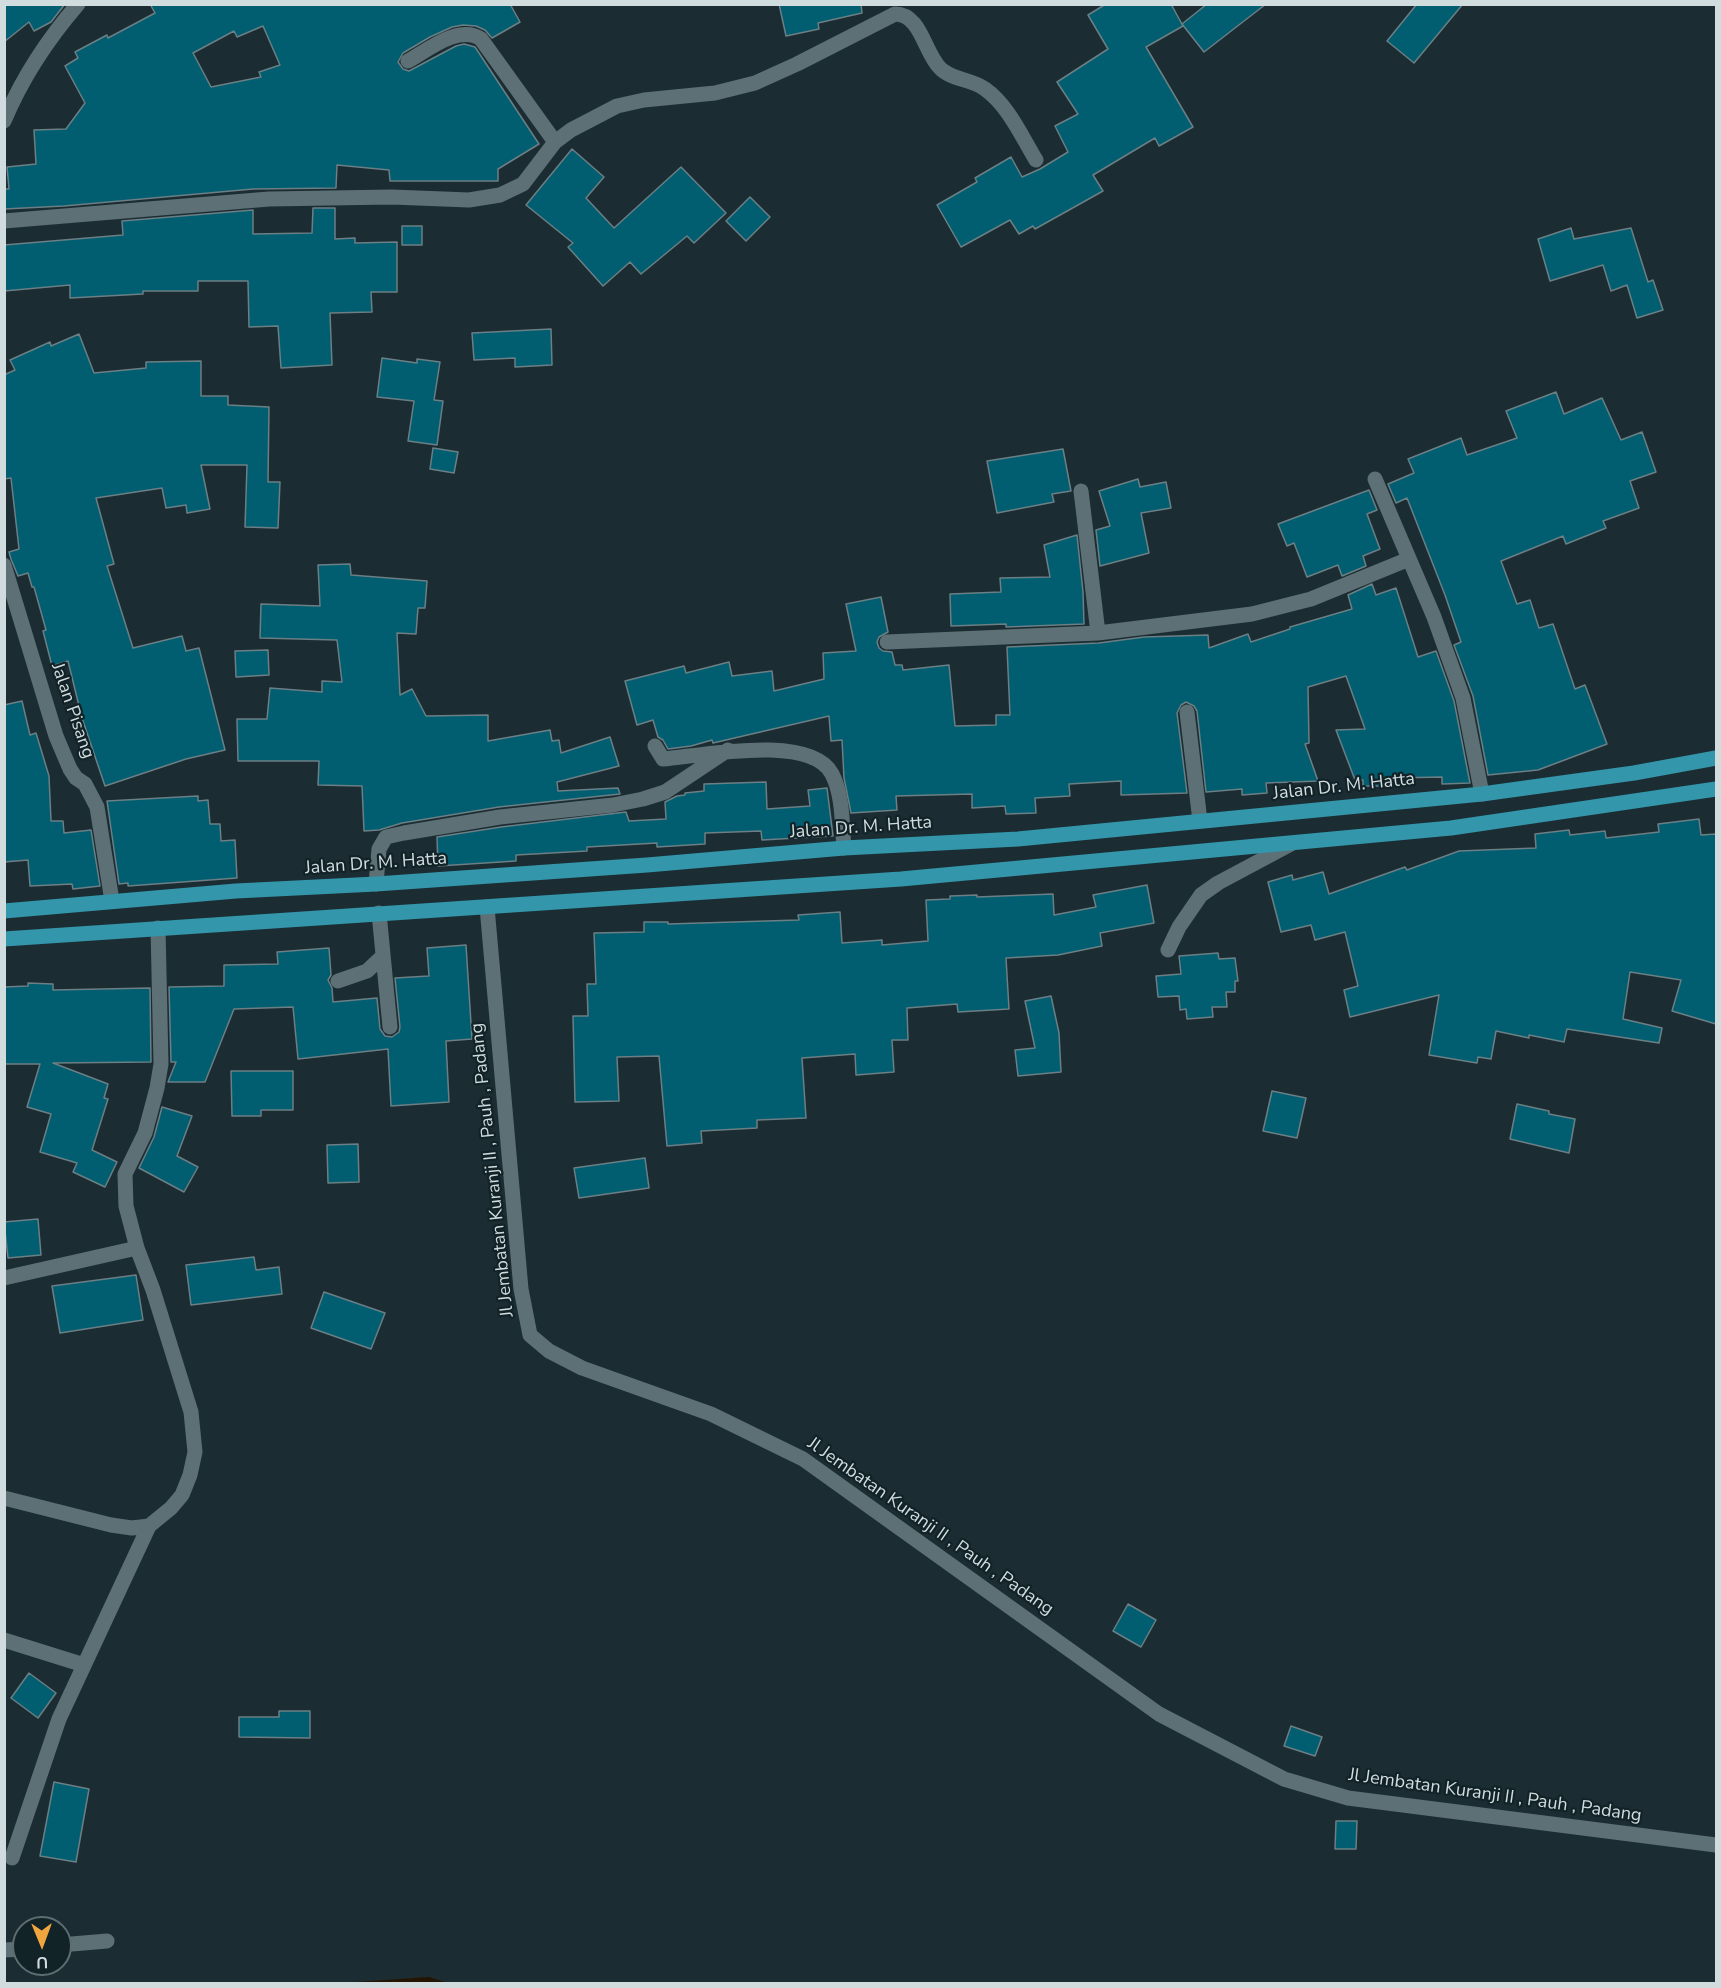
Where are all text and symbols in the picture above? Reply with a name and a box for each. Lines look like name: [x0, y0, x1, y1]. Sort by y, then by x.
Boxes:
street label: Jalan Pisang: [46, 660, 98, 762]
street label: Jalan Dr. M. Hatta: [1272, 769, 1416, 805]
street label: Jalan Dr. M. Hatta: [789, 812, 933, 844]
street label: Jalan Dr. M. Hatta: [304, 848, 448, 880]
street label: Jl Jembatan Kuranji II , Pauh , Padang: [467, 1022, 519, 1318]
street label: Jl Jembatan Kuranji II , Pauh , Padang: [803, 1433, 1057, 1621]
street label: Jl Jembatan Kuranji II , Pauh , Padang: [1347, 1765, 1643, 1827]
north arrow: [12, 1916, 72, 1976]
text: U: [36, 1951, 48, 1973]

